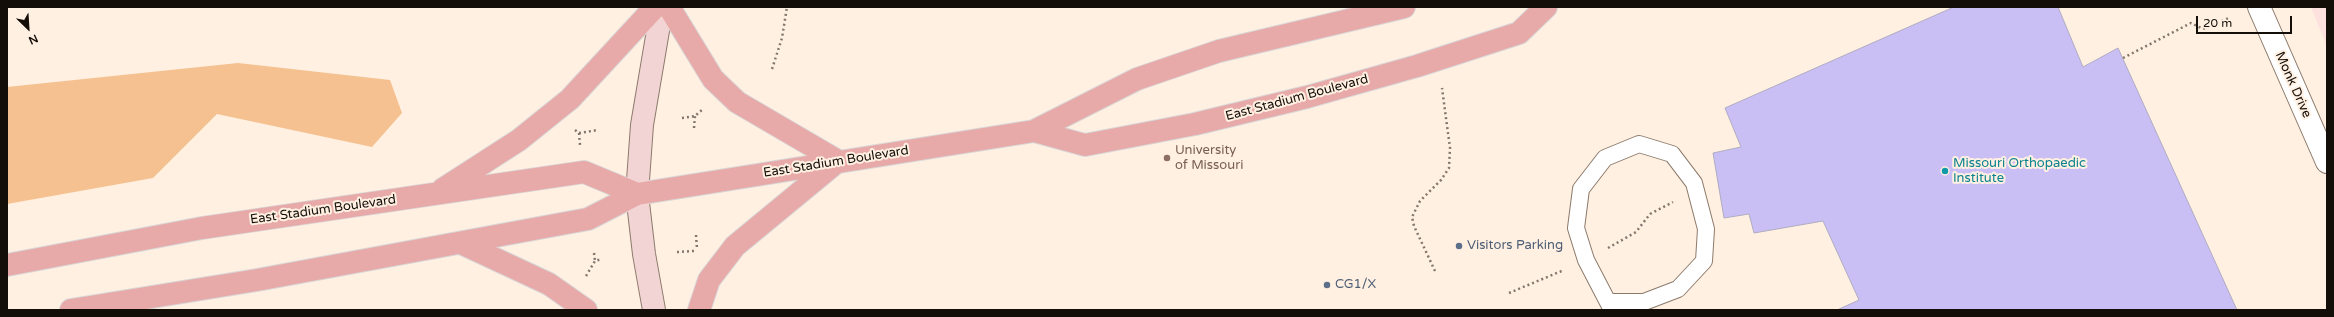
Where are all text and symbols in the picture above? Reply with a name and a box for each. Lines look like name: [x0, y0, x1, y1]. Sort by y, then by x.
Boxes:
north arrow: [8, 8, 48, 48]
scale bar: [2198, 8, 2294, 34]
text: 20 m: [2203, 16, 2232, 30]
text: N: [27, 32, 40, 47]
street label: Monk Drive: [2272, 50, 2314, 120]
street label: East Stadium Boulevard: [1224, 71, 1370, 125]
street label: East Stadium Boulevard: [762, 143, 910, 181]
place label: University of Missouri: [1175, 143, 1243, 174]
marker: University of Missouri: [1162, 153, 1172, 163]
place label: Missouri Orthopaedic Institute: [1953, 156, 2086, 187]
marker: Missouri Orthopaedic Institute: [1940, 166, 1950, 176]
street label: East Stadium Boulevard: [249, 192, 397, 228]
place label: Visitors Parking: [1467, 238, 1563, 254]
marker: Visitors Parking: [1454, 241, 1464, 251]
place label: CG1/X: [1335, 277, 1376, 293]
marker: CG1/X: [1322, 280, 1332, 290]

